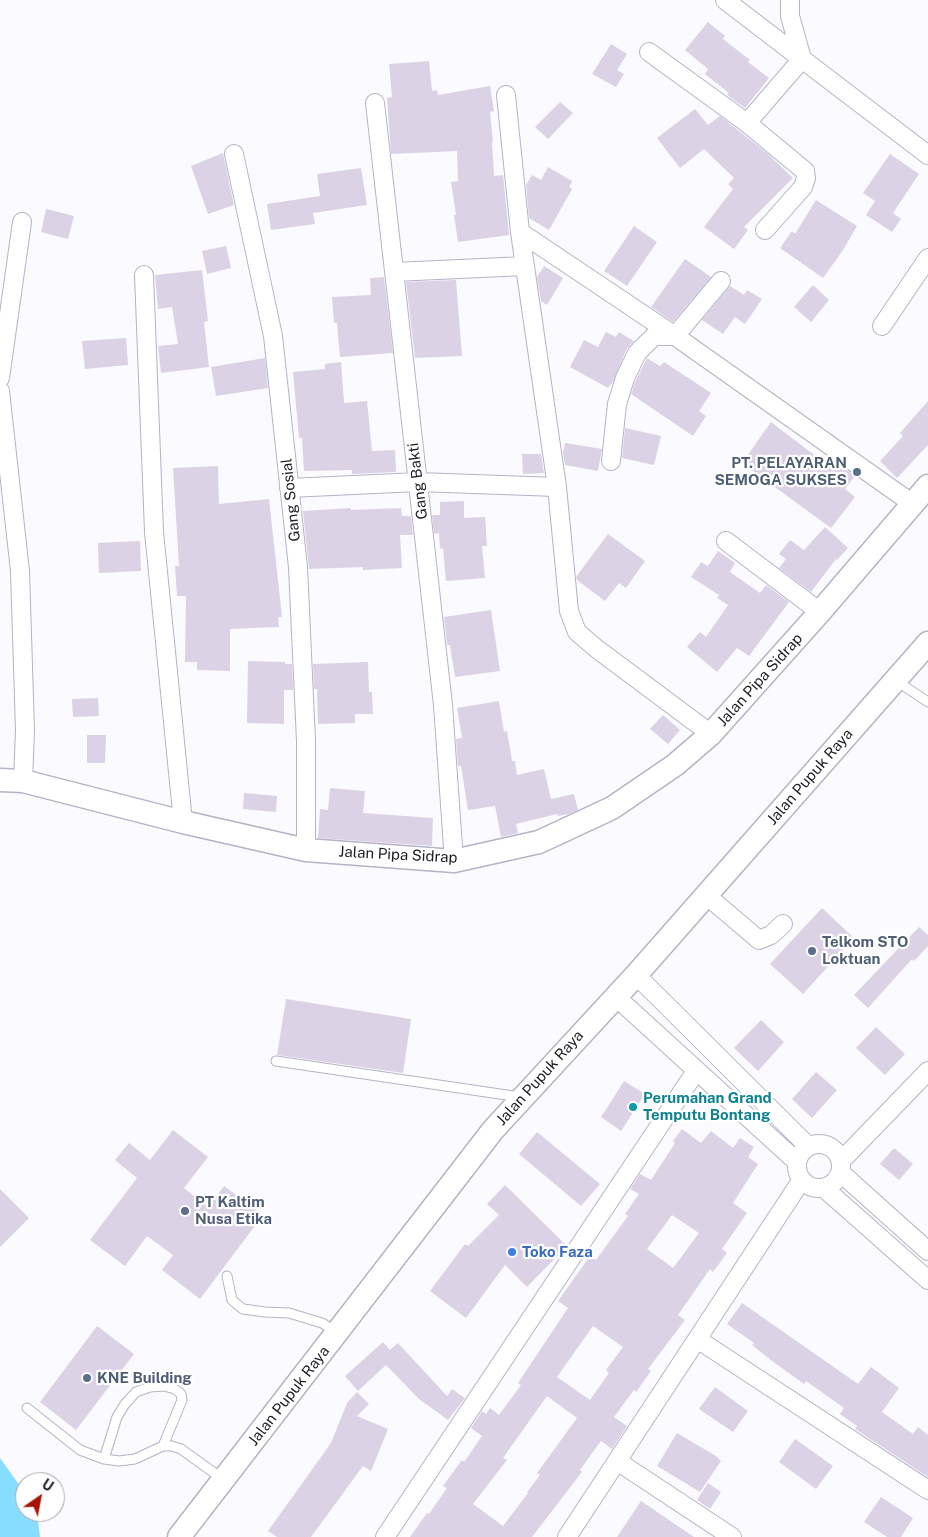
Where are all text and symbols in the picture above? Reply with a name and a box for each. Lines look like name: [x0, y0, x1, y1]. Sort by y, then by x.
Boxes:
street label: Gang Bakti: [404, 442, 432, 520]
place label: PT. PELAYARAN SEMOGA SUKSES: [714, 454, 847, 489]
street label: Gang Sosial: [278, 458, 304, 542]
marker: PT. PELAYARAN SEMOGA SUKSES: [851, 466, 863, 478]
street label: Jalan Pipa Sidrap: [714, 630, 806, 730]
street label: Jalan Pupuk Raya: [763, 725, 857, 829]
street label: Jalan Pipa Sidrap: [338, 843, 458, 867]
place label: Telkom STO Loktuan: [822, 933, 908, 968]
marker: Telkom STO Loktuan: [806, 945, 818, 957]
street label: Jalan Pupuk Raya: [493, 1027, 587, 1129]
place label: Perumahan Grand Temputu Bontang: [643, 1089, 772, 1124]
marker: Perumahan Grand Temputu Bontang: [627, 1101, 639, 1113]
place label: PT Kaltim Nusa Etika: [195, 1193, 272, 1228]
marker: PT Kaltim Nusa Etika: [179, 1205, 191, 1217]
place label: Toko Faza: [522, 1243, 593, 1261]
marker: Toko Faza: [506, 1246, 518, 1258]
street label: Jalan Pupuk Raya: [245, 1343, 333, 1449]
place label: KNE Building: [97, 1369, 192, 1387]
marker: KNE Building: [81, 1372, 93, 1384]
north arrow: [15, 1472, 65, 1522]
text: U: [39, 1476, 56, 1495]

